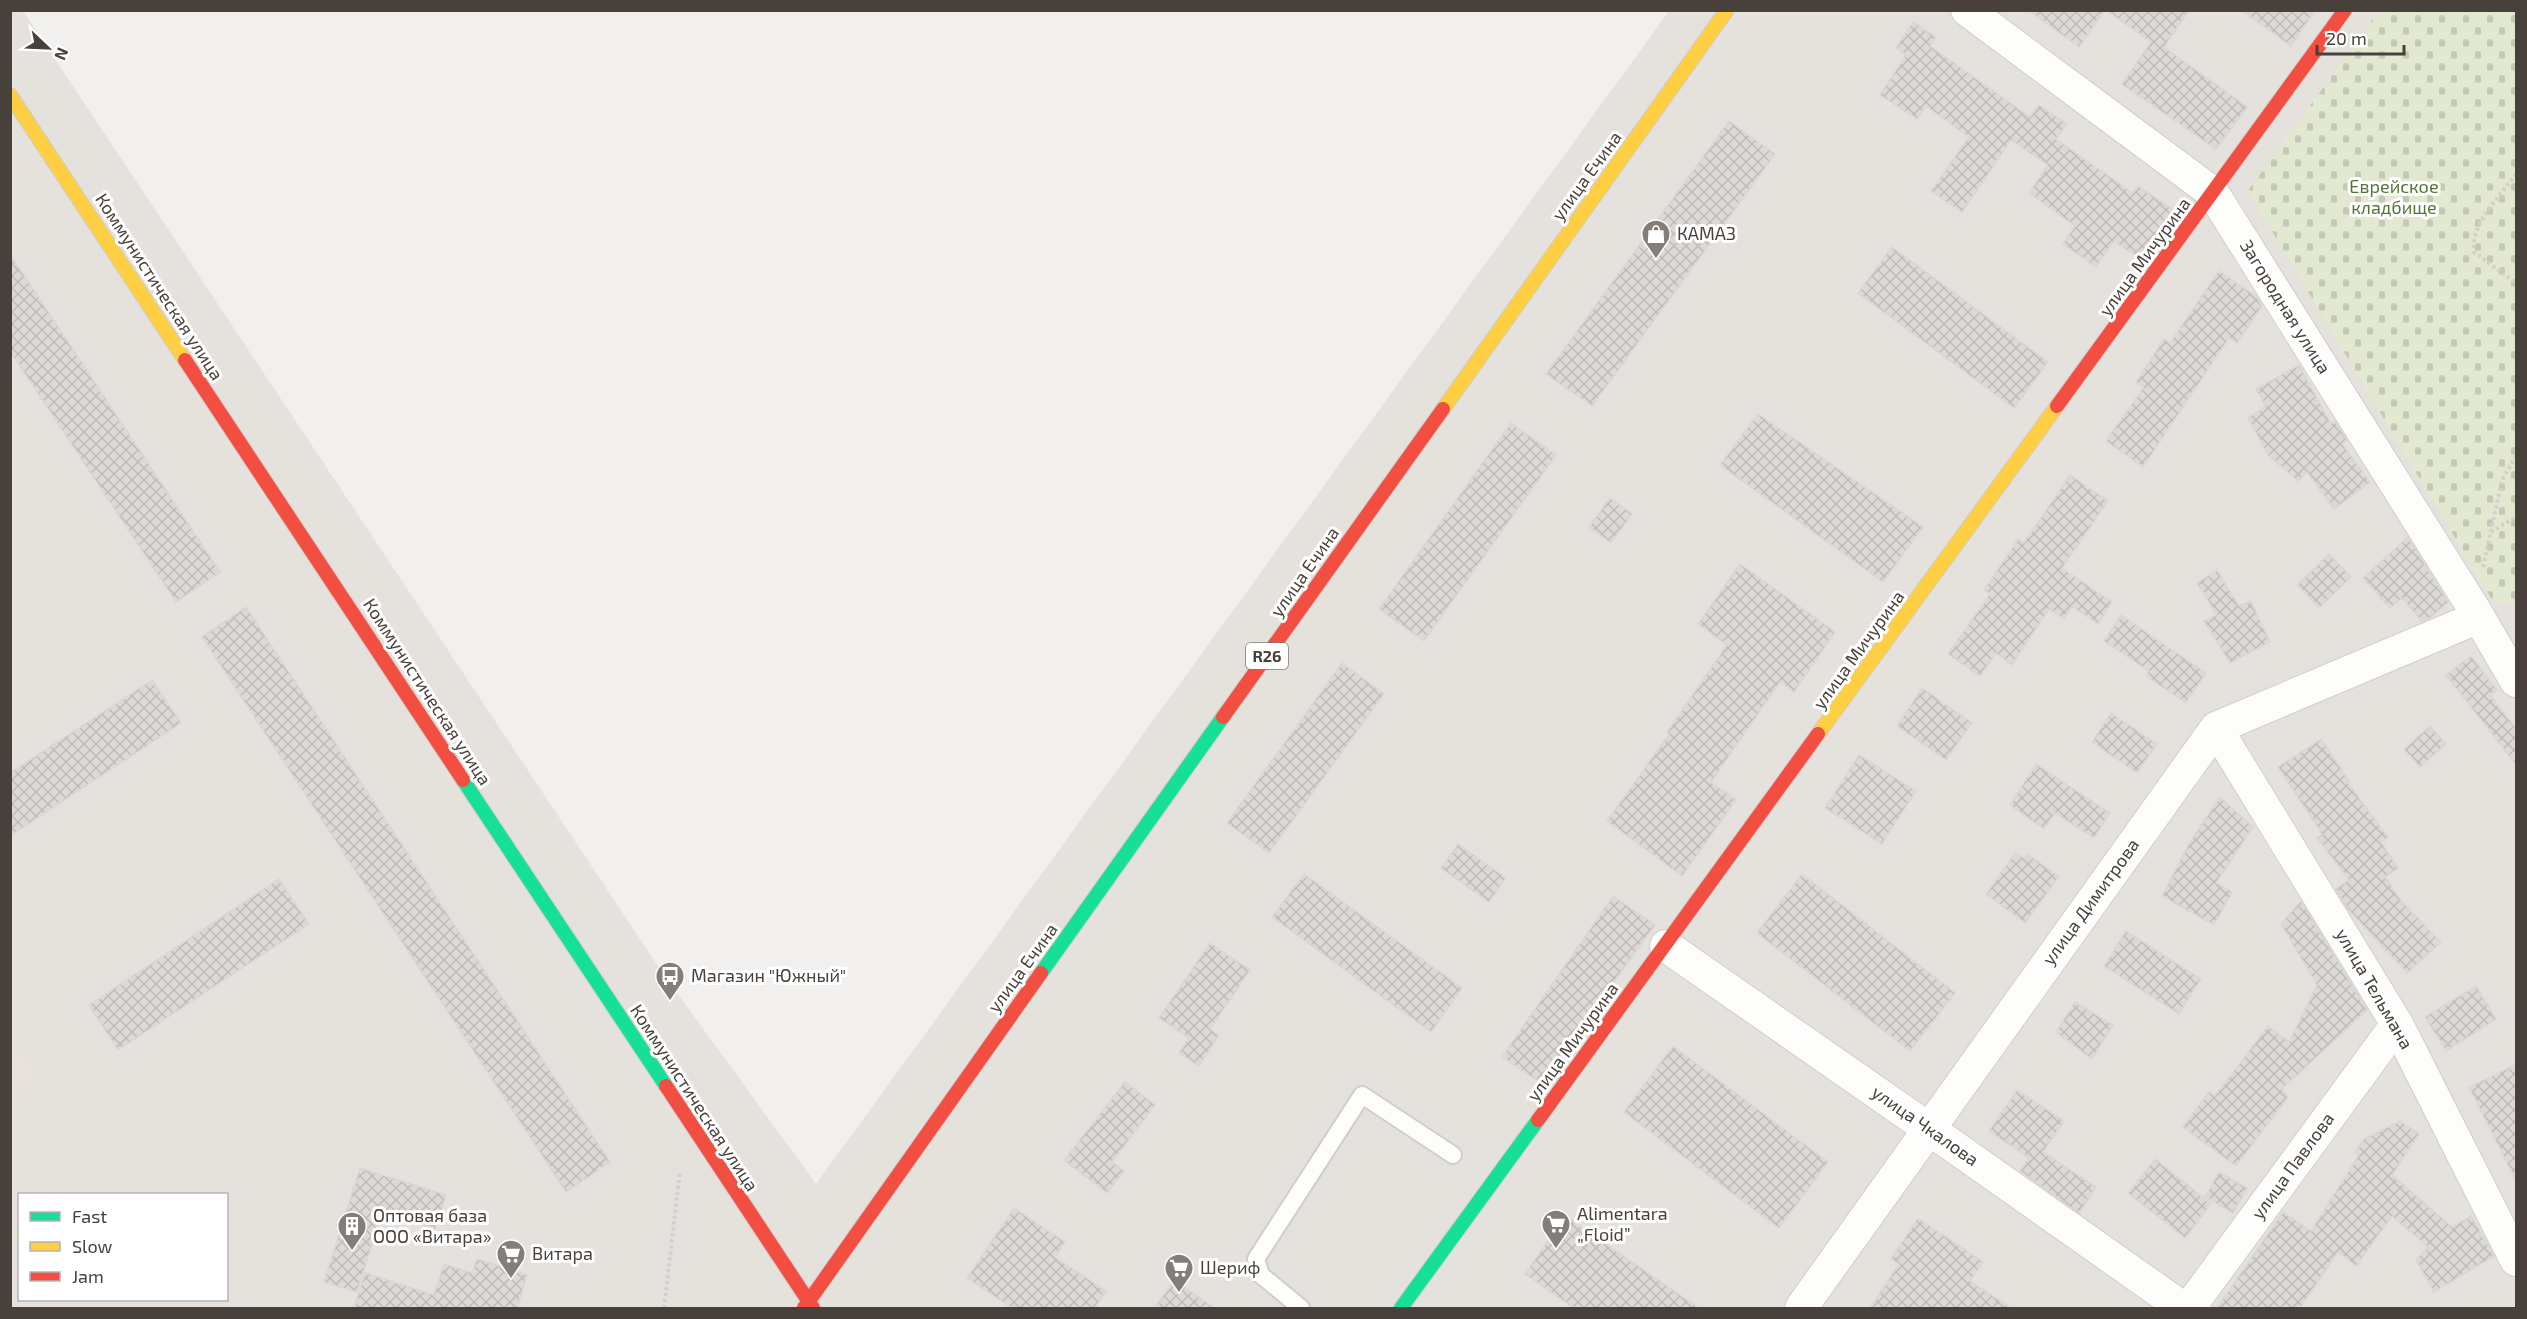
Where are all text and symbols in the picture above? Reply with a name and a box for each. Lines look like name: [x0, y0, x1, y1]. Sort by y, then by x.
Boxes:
north arrow: [18, 18, 78, 78]
scale bar: [2317, 18, 2404, 56]
text: 20 m: [2326, 27, 2367, 49]
text: N: [51, 45, 73, 63]
street label: улица Ечина: [1546, 127, 1626, 224]
park label: Еврейское кладбище: [2349, 175, 2439, 218]
street label: Коммунистическая улица: [91, 189, 229, 384]
street label: улица Мичурина: [2094, 193, 2195, 320]
shop icon: КАМАЗ: [1640, 218, 1672, 260]
place label: КАМАЗ: [1677, 222, 1736, 244]
street label: Загородная улица: [2236, 235, 2336, 378]
street label: улица Ечина: [1265, 522, 1343, 621]
street label: улица Мичурина: [1808, 586, 1909, 713]
street label: Коммунистическая улица: [359, 594, 497, 789]
road number: R26: [1246, 643, 1288, 669]
street label: улица Димитрова: [2037, 834, 2143, 969]
street label: улица Ечина: [982, 919, 1062, 1016]
street label: улица Тельмана: [2331, 924, 2418, 1053]
bus stop icon: Магазин "Южный": [654, 960, 686, 1002]
place label: Магазин "Южный": [691, 964, 846, 986]
street label: улица Мичурина: [1522, 978, 1623, 1105]
street label: Коммунистическая улица: [626, 1000, 764, 1195]
street label: улица Чкалова: [1868, 1080, 1983, 1170]
street label: улица Павлова: [2246, 1108, 2338, 1223]
legend: [18, 1193, 228, 1301]
place label: Alimentara „Floid”: [1577, 1202, 1668, 1245]
place label: Оптовая база ООО «Витара»: [373, 1204, 491, 1247]
text: Fast: [72, 1205, 107, 1227]
supermarket icon: Alimentara „Floid”: [1540, 1208, 1572, 1250]
building icon: Оптовая база ООО «Витара»: [336, 1210, 368, 1252]
text: Slow: [72, 1235, 113, 1257]
supermarket icon: Витара: [495, 1238, 527, 1280]
place label: Витара: [532, 1242, 593, 1264]
supermarket icon: Шериф: [1163, 1252, 1195, 1294]
place label: Шериф: [1200, 1256, 1260, 1278]
text: Jam: [72, 1265, 104, 1287]

